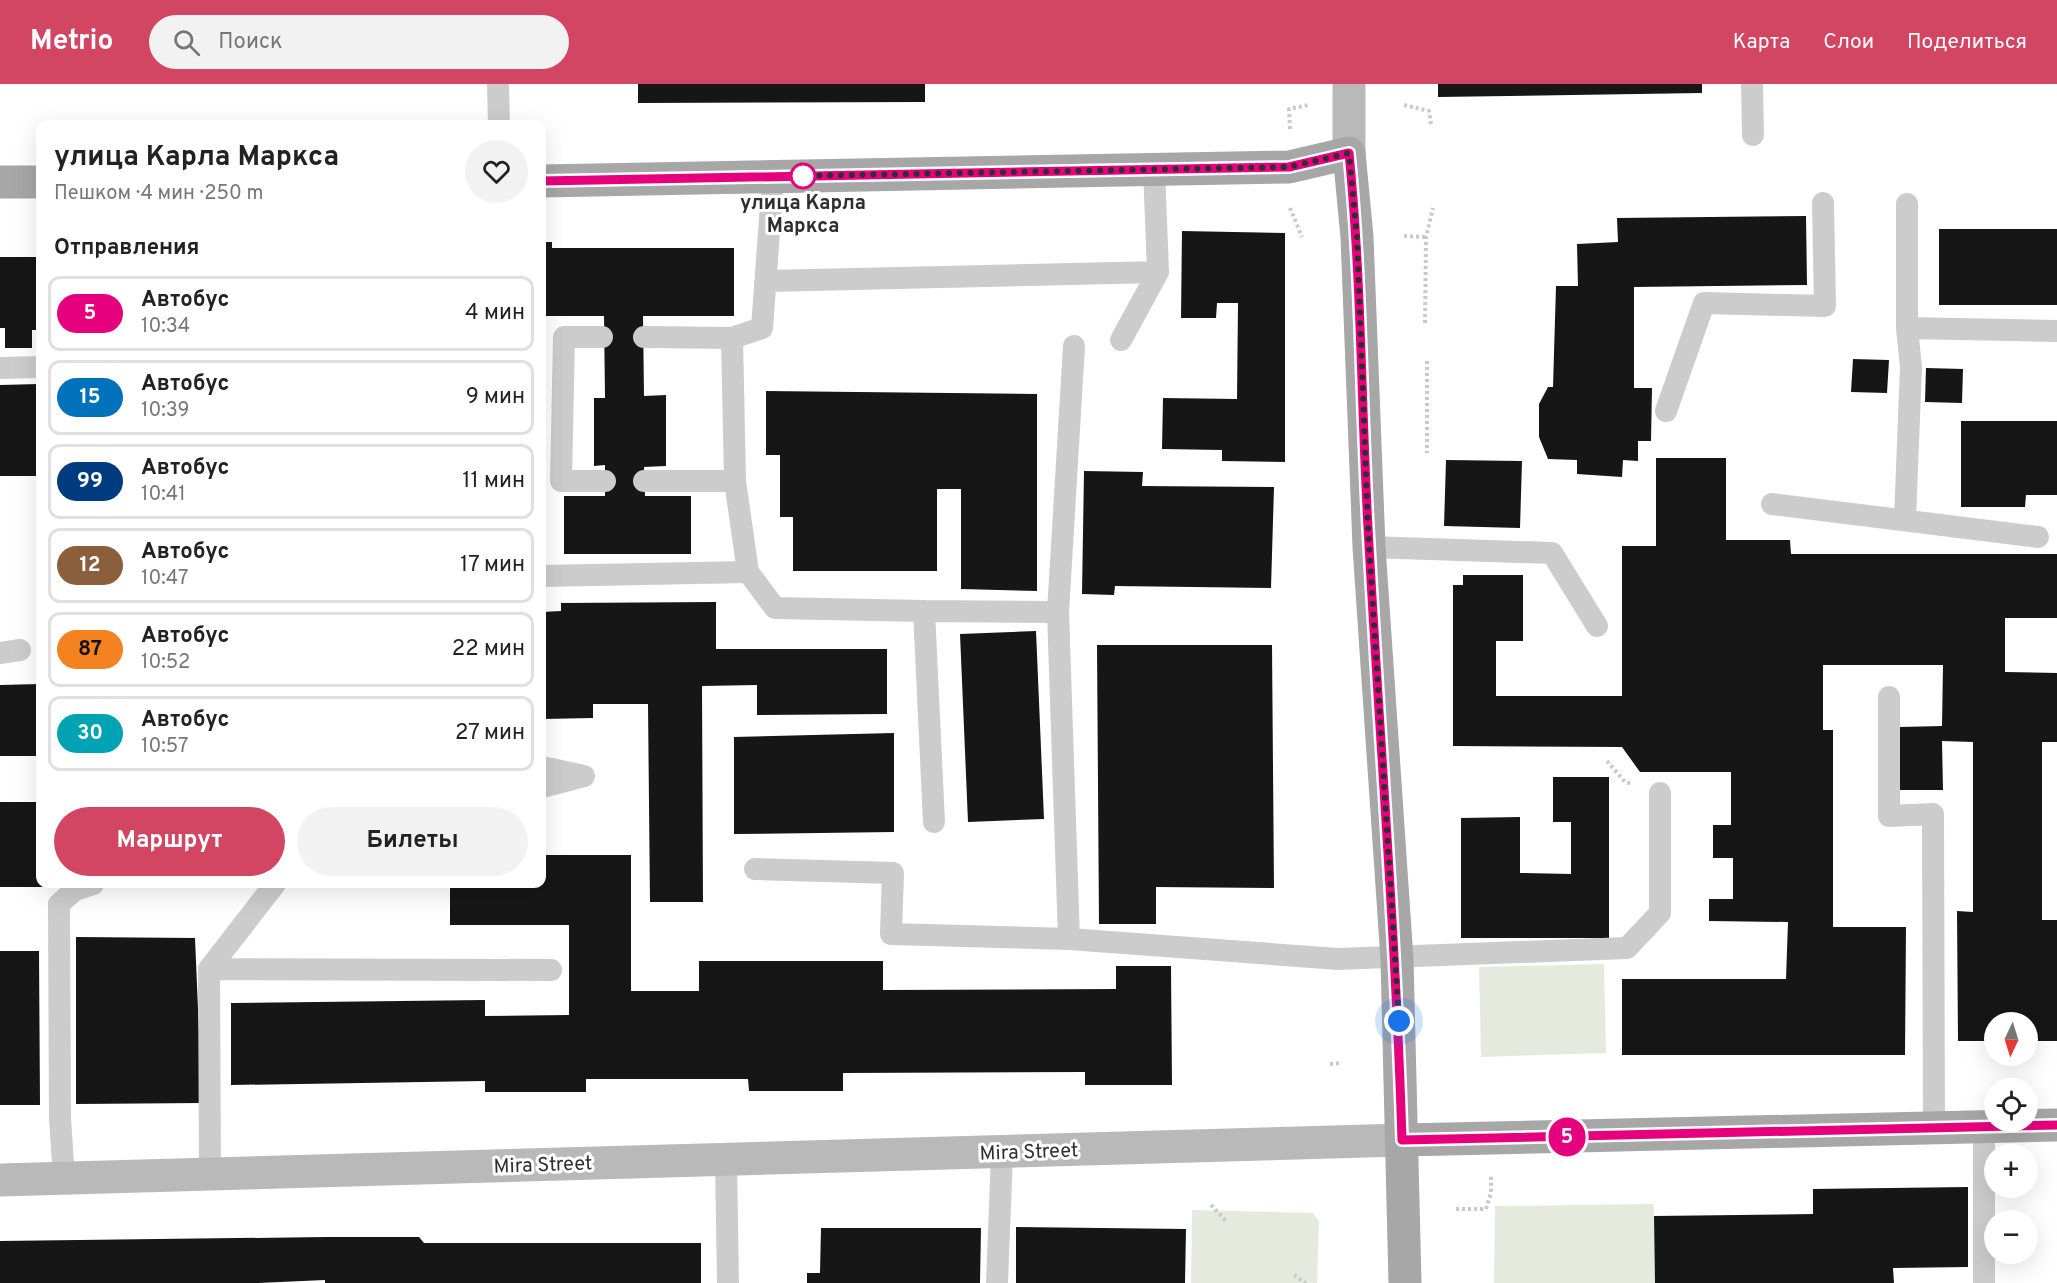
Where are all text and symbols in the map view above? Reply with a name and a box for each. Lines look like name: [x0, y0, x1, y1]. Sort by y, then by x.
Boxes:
search box: [149, 15, 569, 69]
text: Metrio: [30, 24, 113, 60]
icon: search: [170, 26, 203, 59]
text: Поиск: [218, 29, 283, 56]
text: Карта: [1733, 29, 1790, 56]
text: Слои: [1823, 29, 1874, 56]
text: Поделиться: [1907, 29, 2027, 56]
text: улица Карла Маркса: [54, 140, 339, 176]
button: heart: [465, 140, 528, 203]
marker: улица Карла Маркса: [790, 163, 816, 189]
text: Пешком · 4 мин · 250 m: [54, 181, 263, 207]
place label: улица Карла Маркса: [740, 191, 866, 240]
text: Отправления: [54, 235, 199, 262]
text: Автобус: [141, 287, 229, 314]
text: 5: [84, 300, 96, 327]
text: 4 мин: [465, 300, 525, 327]
text: 10:34: [141, 314, 190, 340]
text: Автобус: [141, 371, 229, 398]
text: 15: [79, 384, 101, 411]
text: 9 мин: [466, 384, 525, 411]
text: 10:39: [141, 398, 189, 424]
text: Автобус: [141, 455, 229, 482]
text: 99: [77, 468, 103, 495]
text: 11 мин: [462, 468, 525, 495]
text: 10:41: [141, 482, 186, 508]
text: Автобус: [141, 539, 229, 566]
text: 12: [79, 552, 101, 579]
text: 17 мин: [460, 552, 525, 579]
text: 10:47: [141, 566, 188, 592]
text: Автобус: [141, 623, 229, 650]
text: 87: [78, 636, 102, 663]
text: 22 мин: [452, 636, 525, 663]
text: 10:52: [141, 650, 190, 676]
text: Автобус: [141, 707, 229, 734]
text: 30: [77, 720, 103, 747]
text: 27 мин: [455, 720, 525, 747]
text: 10:57: [141, 734, 188, 760]
button: Маршрут: [54, 807, 285, 876]
button: Билеты: [297, 807, 528, 876]
your location: [1384, 1006, 1414, 1036]
north arrow: [1984, 1012, 2038, 1066]
map controls: [1984, 1012, 2038, 1264]
button: locate: [1984, 1078, 2038, 1132]
line badge: 5: [1548, 1118, 1586, 1156]
text: 5: [1561, 1124, 1573, 1151]
street label: Mira Street: [979, 1138, 1079, 1168]
button: +: [1984, 1144, 2038, 1198]
street label: Mira Street: [493, 1151, 593, 1181]
button: −: [1984, 1210, 2038, 1264]

